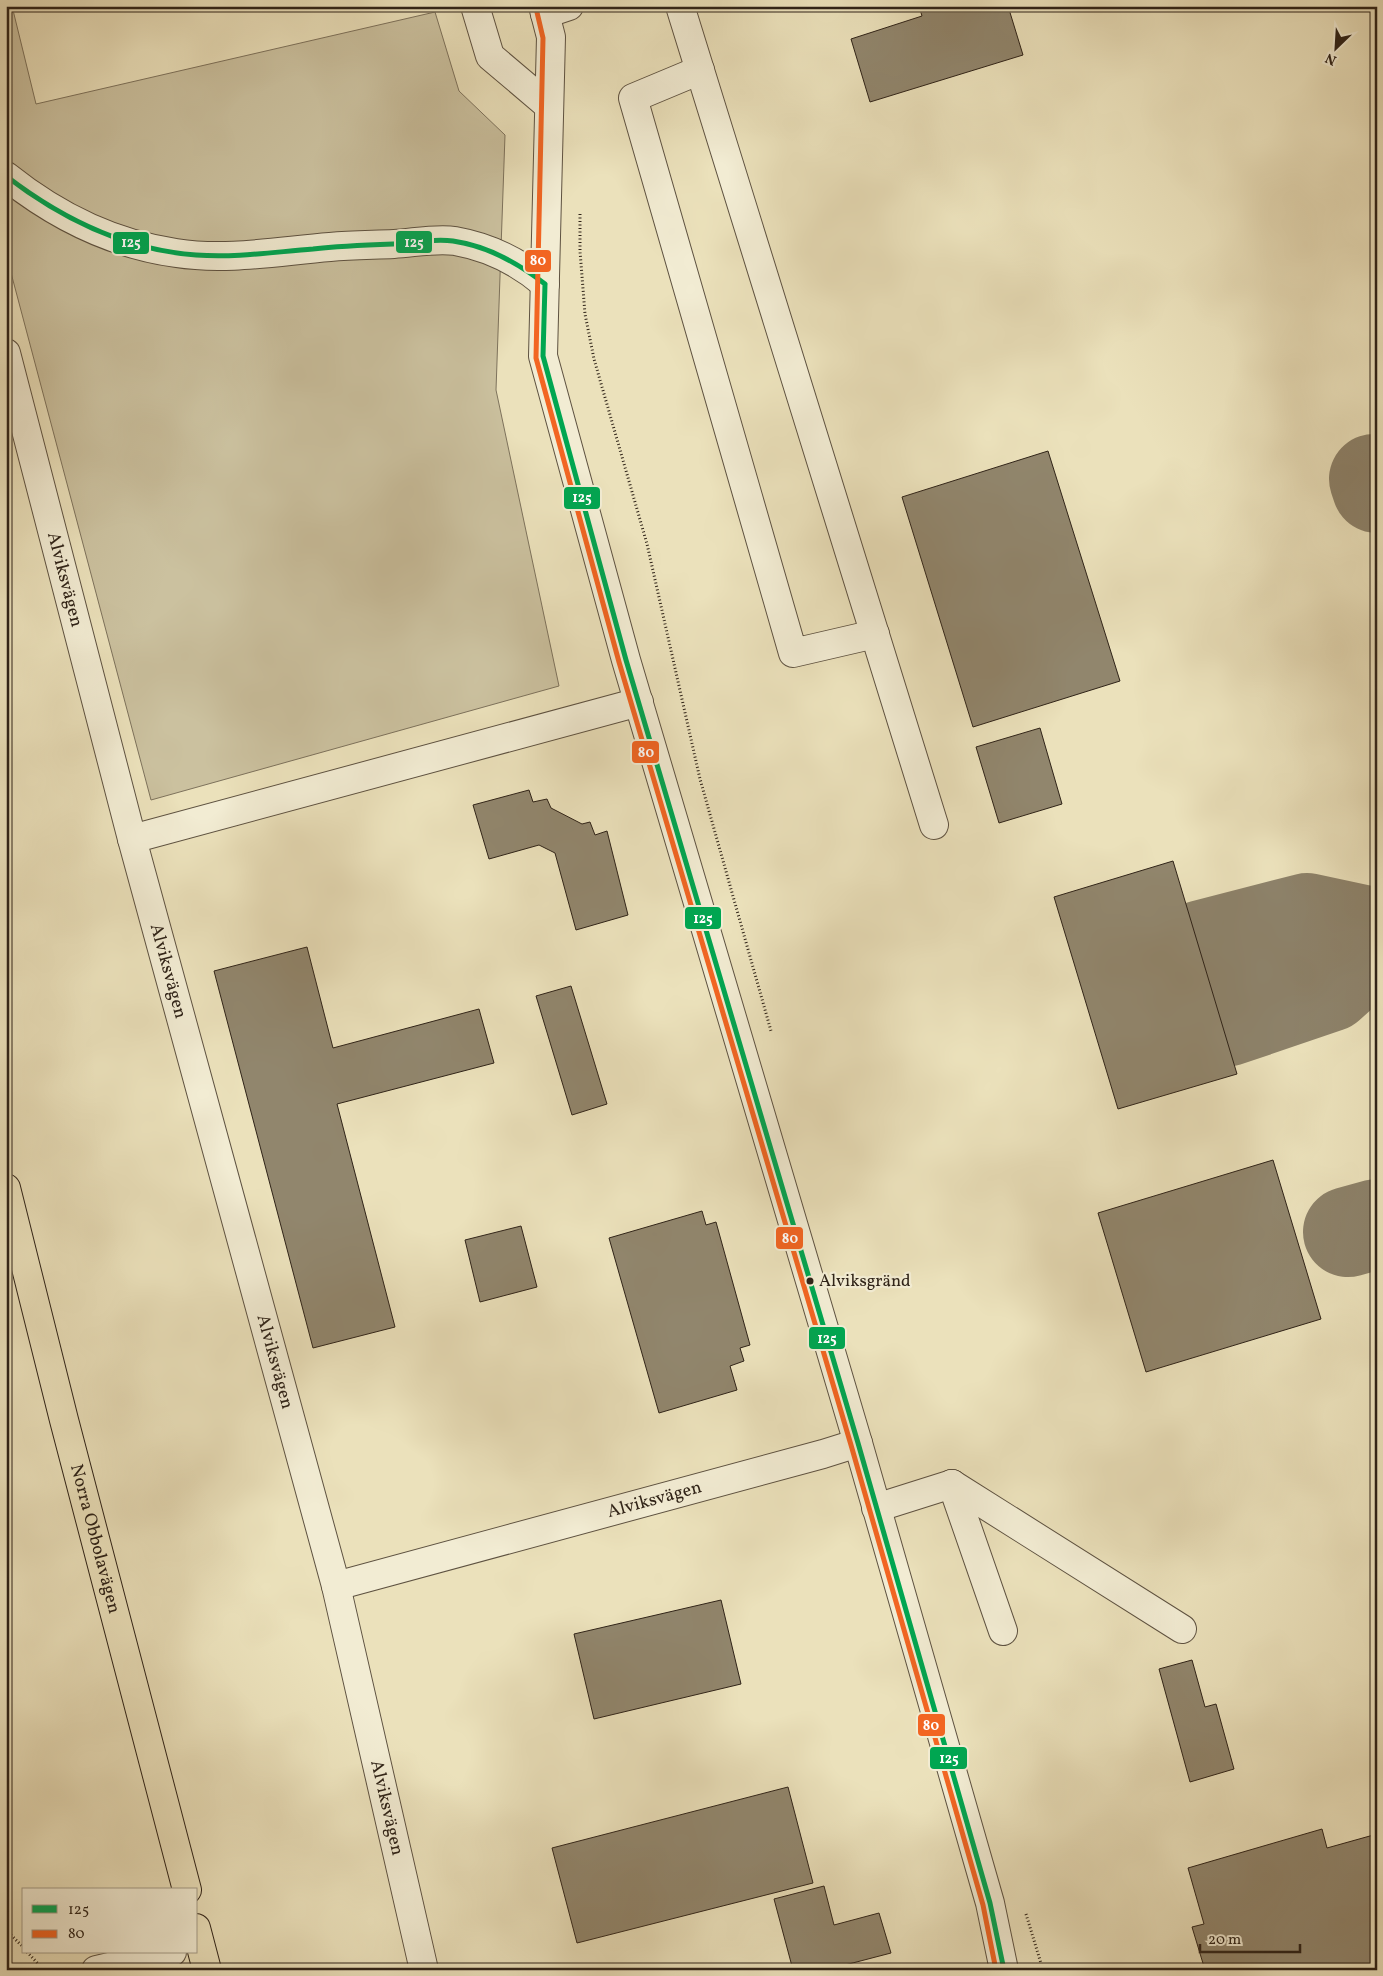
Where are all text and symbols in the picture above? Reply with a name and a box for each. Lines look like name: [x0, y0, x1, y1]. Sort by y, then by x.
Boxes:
north arrow: [1310, 22, 1360, 72]
text: N: [1323, 48, 1340, 69]
line badge: 125: [395, 230, 433, 254]
line badge: 125: [112, 231, 150, 255]
text: 125: [121, 234, 141, 253]
text: 125: [404, 234, 424, 253]
line badge: 80: [524, 249, 552, 273]
text: 80: [530, 252, 546, 271]
line badge: 125: [563, 486, 601, 510]
text: 125: [572, 489, 592, 508]
street label: Alviksvägen: [40, 529, 89, 630]
line badge: 80: [631, 740, 660, 764]
text: 80: [638, 744, 654, 763]
line badge: 125: [684, 906, 722, 930]
text: 125: [693, 910, 713, 929]
street label: Alviksvägen: [143, 921, 193, 1021]
line badge: 80: [775, 1226, 804, 1250]
text: 80: [782, 1230, 798, 1249]
place label: Alviksgränd: [819, 1270, 911, 1293]
marker: Alviksgränd: [805, 1276, 815, 1286]
street label: Alviksvägen: [250, 1312, 300, 1412]
line badge: 125: [808, 1326, 846, 1350]
text: 125: [817, 1330, 837, 1349]
street label: Norra Obbolavägen: [64, 1461, 127, 1617]
street label: Alviksvägen: [604, 1475, 705, 1524]
line badge: 80: [917, 1713, 946, 1737]
text: 80: [923, 1717, 939, 1736]
line badge: 125: [929, 1746, 968, 1770]
text: 125: [939, 1750, 959, 1769]
street label: Alviksvägen: [364, 1758, 410, 1858]
legend: [22, 1888, 198, 1954]
text: 125: [68, 1900, 89, 1921]
scale bar: [1200, 1921, 1300, 1953]
text: 80: [68, 1924, 85, 1945]
text: 20 m: [1208, 1930, 1241, 1951]

